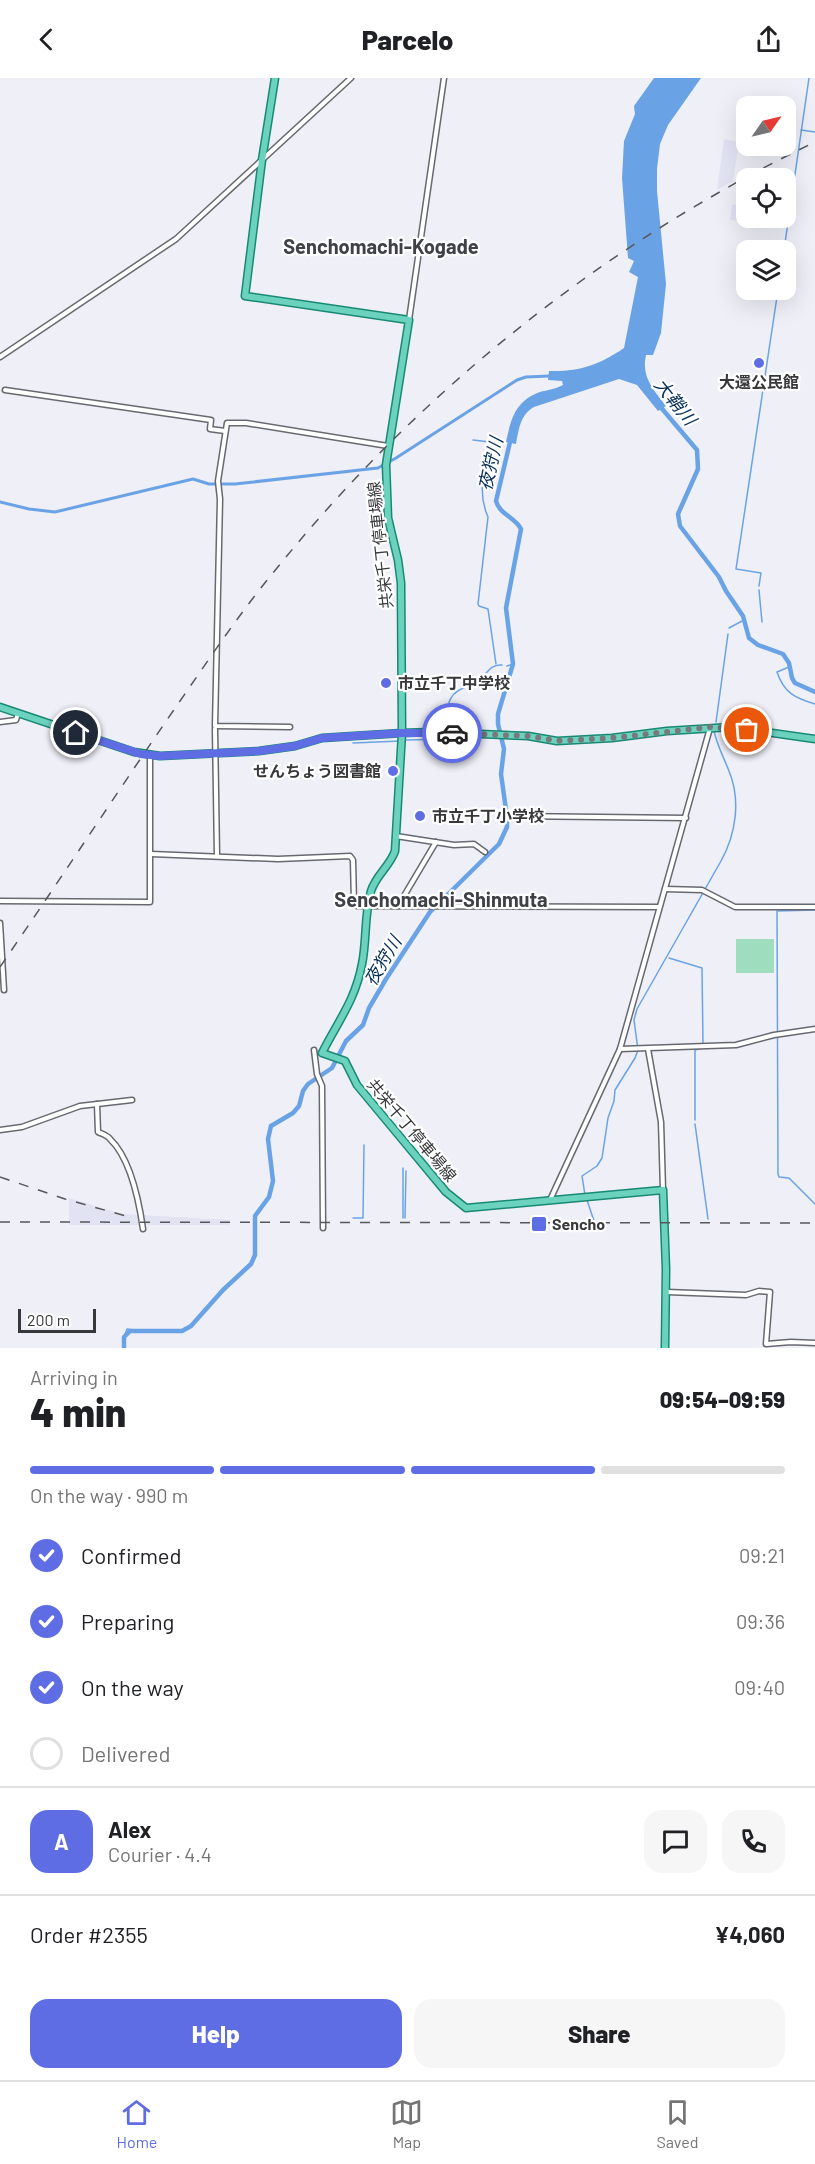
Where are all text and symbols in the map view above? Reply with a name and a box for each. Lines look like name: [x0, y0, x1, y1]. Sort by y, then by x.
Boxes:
icon: back: [30, 23, 63, 56]
text: Parcelo: [362, 23, 453, 55]
icon: share: [752, 23, 785, 56]
north arrow: [736, 96, 796, 156]
map controls: [736, 96, 796, 300]
button: locate: [736, 168, 796, 228]
district label: Senchomachi-Kogade: [283, 234, 479, 258]
button: layers: [736, 240, 796, 300]
marker: 大還公民館: [752, 356, 766, 370]
place label: 大還公民館: [719, 372, 799, 391]
water label: 大鞘川: [650, 373, 703, 431]
water label: 夜狩川: [473, 433, 507, 493]
street label: 共栄千丁停車場線: [363, 480, 396, 610]
place label: 市立千丁中学校: [398, 673, 510, 692]
marker: 市立千丁中学校: [379, 676, 393, 690]
courier: [422, 703, 482, 763]
pin: [721, 704, 772, 755]
pin: [50, 707, 101, 758]
icon: bag: [730, 713, 763, 746]
icon: home: [59, 716, 92, 749]
icon: car: [436, 717, 469, 750]
place label: せんちょう図書館: [253, 761, 381, 780]
marker: せんちょう図書館: [386, 764, 400, 778]
place label: 市立千丁小学校: [432, 806, 544, 825]
marker: 市立千丁小学校: [413, 809, 427, 823]
district label: Senchomachi-Shinmuta: [334, 887, 548, 911]
water label: 夜狩川: [359, 930, 407, 989]
street label: 共栄千丁停車場線: [364, 1075, 461, 1185]
place label: Sencho: [552, 1214, 605, 1233]
marker: Sencho: [530, 1215, 548, 1233]
scale bar: [18, 1306, 96, 1334]
text: 200 m: [27, 1310, 70, 1329]
text: Arriving in: [30, 1365, 118, 1389]
text: 09:54–09:59: [660, 1386, 785, 1412]
text: 4 min: [30, 1388, 126, 1435]
text: On the way · 990 m: [30, 1483, 188, 1507]
icon: check: [30, 1539, 63, 1572]
text: Confirmed: [81, 1542, 181, 1568]
text: 09:21: [739, 1543, 785, 1567]
icon: check: [30, 1605, 63, 1638]
text: Preparing: [81, 1608, 174, 1634]
text: 09:36: [736, 1609, 785, 1633]
icon: check: [30, 1671, 63, 1704]
text: On the way: [81, 1674, 184, 1700]
text: 09:40: [734, 1675, 785, 1699]
text: Delivered: [81, 1740, 170, 1766]
button: chat: [644, 1810, 707, 1873]
button: phone: [722, 1810, 785, 1873]
text: Alex: [108, 1816, 151, 1842]
text: A: [54, 1828, 69, 1854]
text: Courier · 4.4: [108, 1842, 212, 1866]
text: Order #2355: [30, 1921, 148, 1947]
text: ¥4,060: [714, 1921, 785, 1947]
button: Help: [30, 1999, 402, 2068]
button: Share: [414, 1999, 785, 2068]
tab: Home: [117, 2096, 157, 2151]
tab: Map: [390, 2096, 423, 2151]
tab: Saved: [656, 2096, 698, 2151]

